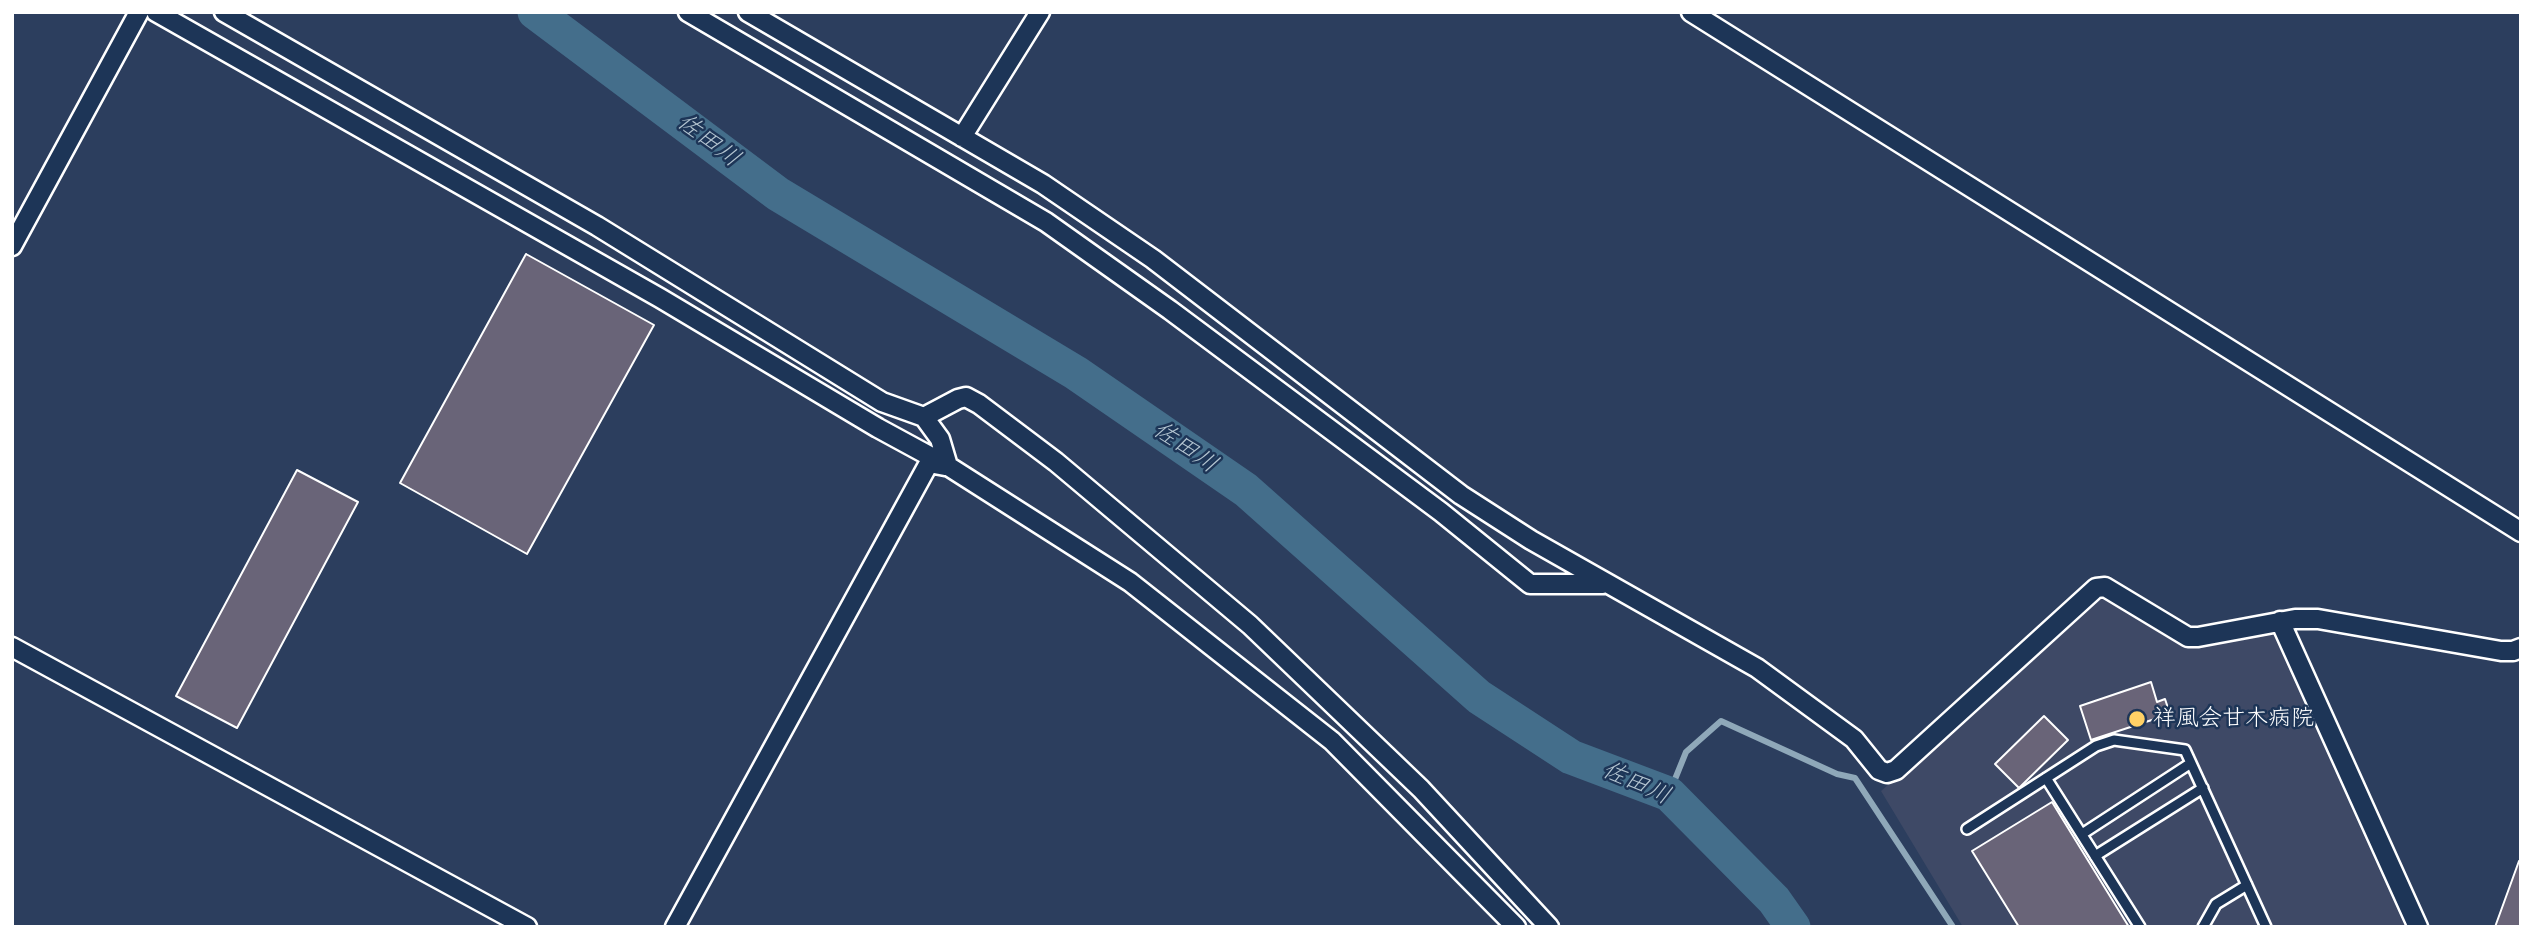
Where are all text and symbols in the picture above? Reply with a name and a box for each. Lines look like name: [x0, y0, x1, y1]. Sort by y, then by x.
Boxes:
water label: 佐田川: [671, 108, 745, 174]
water label: 佐田川: [1147, 416, 1223, 480]
place label: 祥風会甘木病院: [2153, 705, 2314, 733]
marker: 祥風会甘木病院: [2127, 709, 2147, 729]
water label: 佐田川: [1597, 756, 1675, 812]

